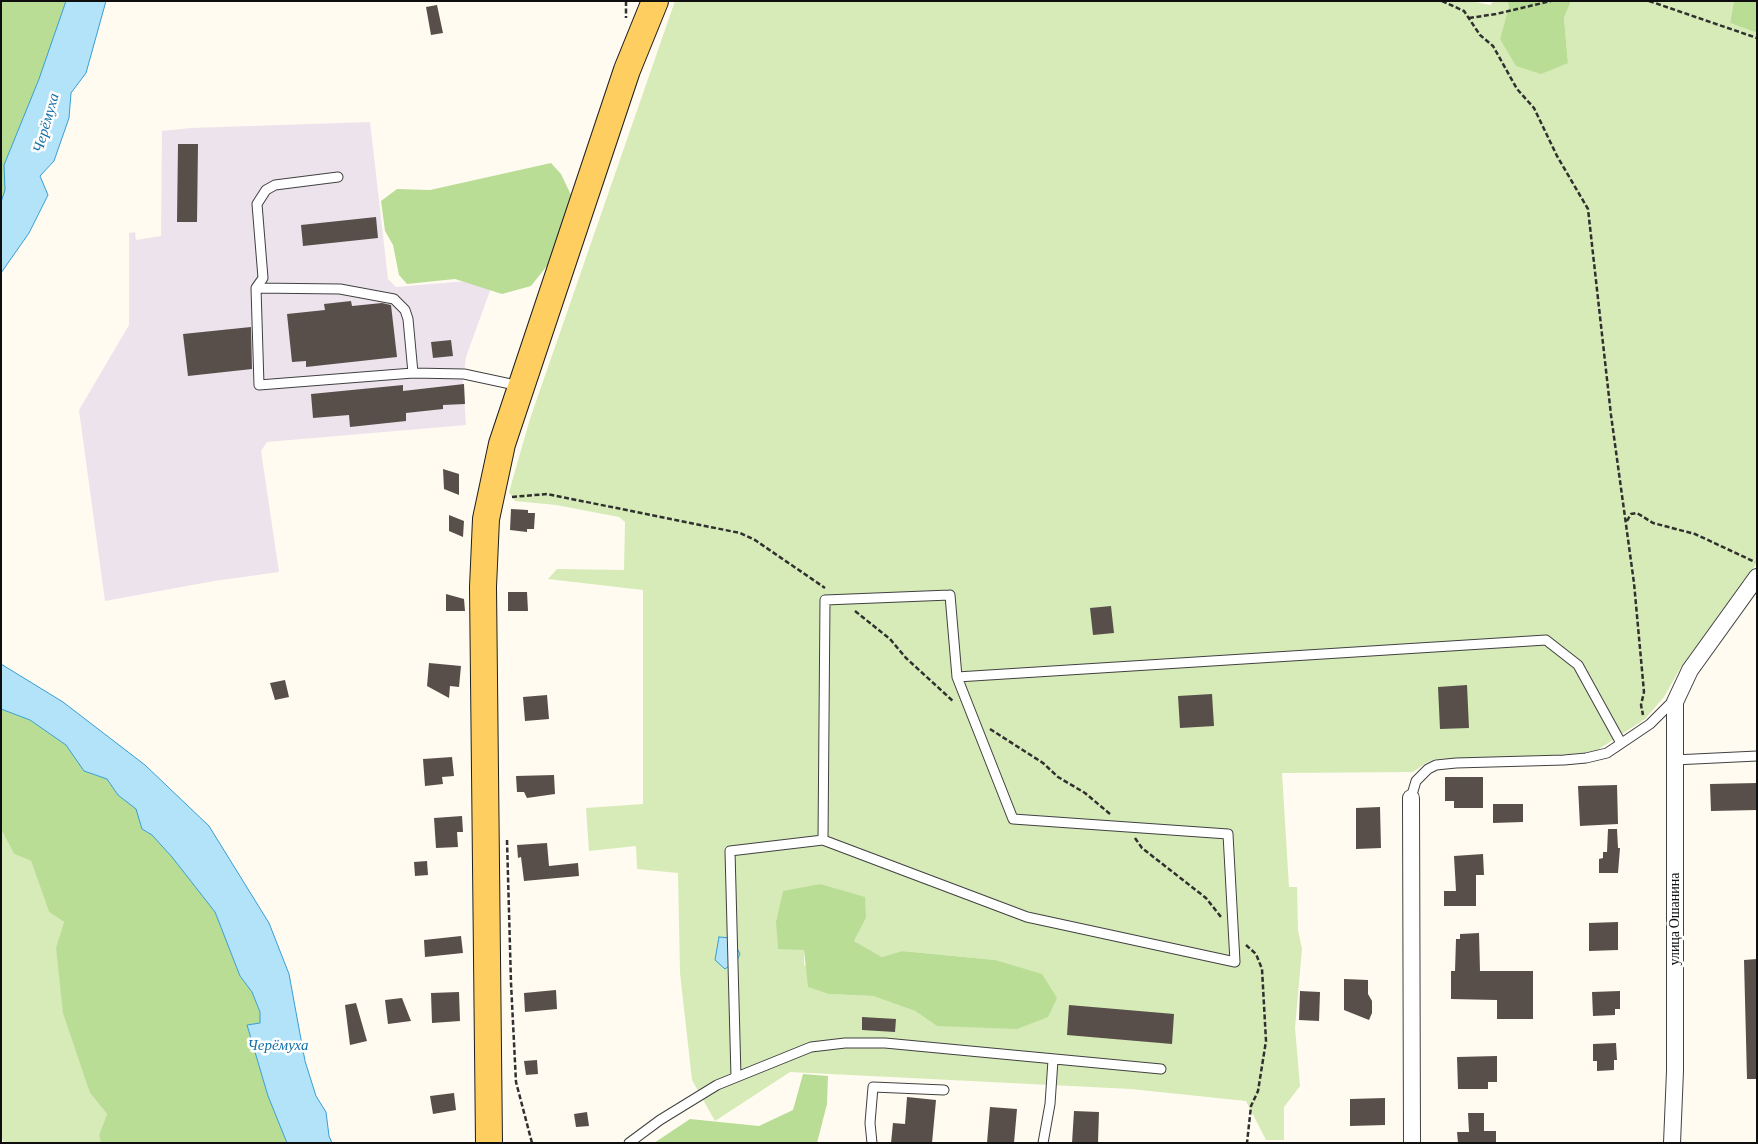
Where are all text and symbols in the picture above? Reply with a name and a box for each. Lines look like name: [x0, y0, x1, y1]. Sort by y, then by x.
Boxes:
water label: Черёмуха: [29, 91, 63, 155]
street label: улица Ошанина: [1667, 873, 1683, 965]
water label: Черёмуха: [247, 1036, 309, 1054]

